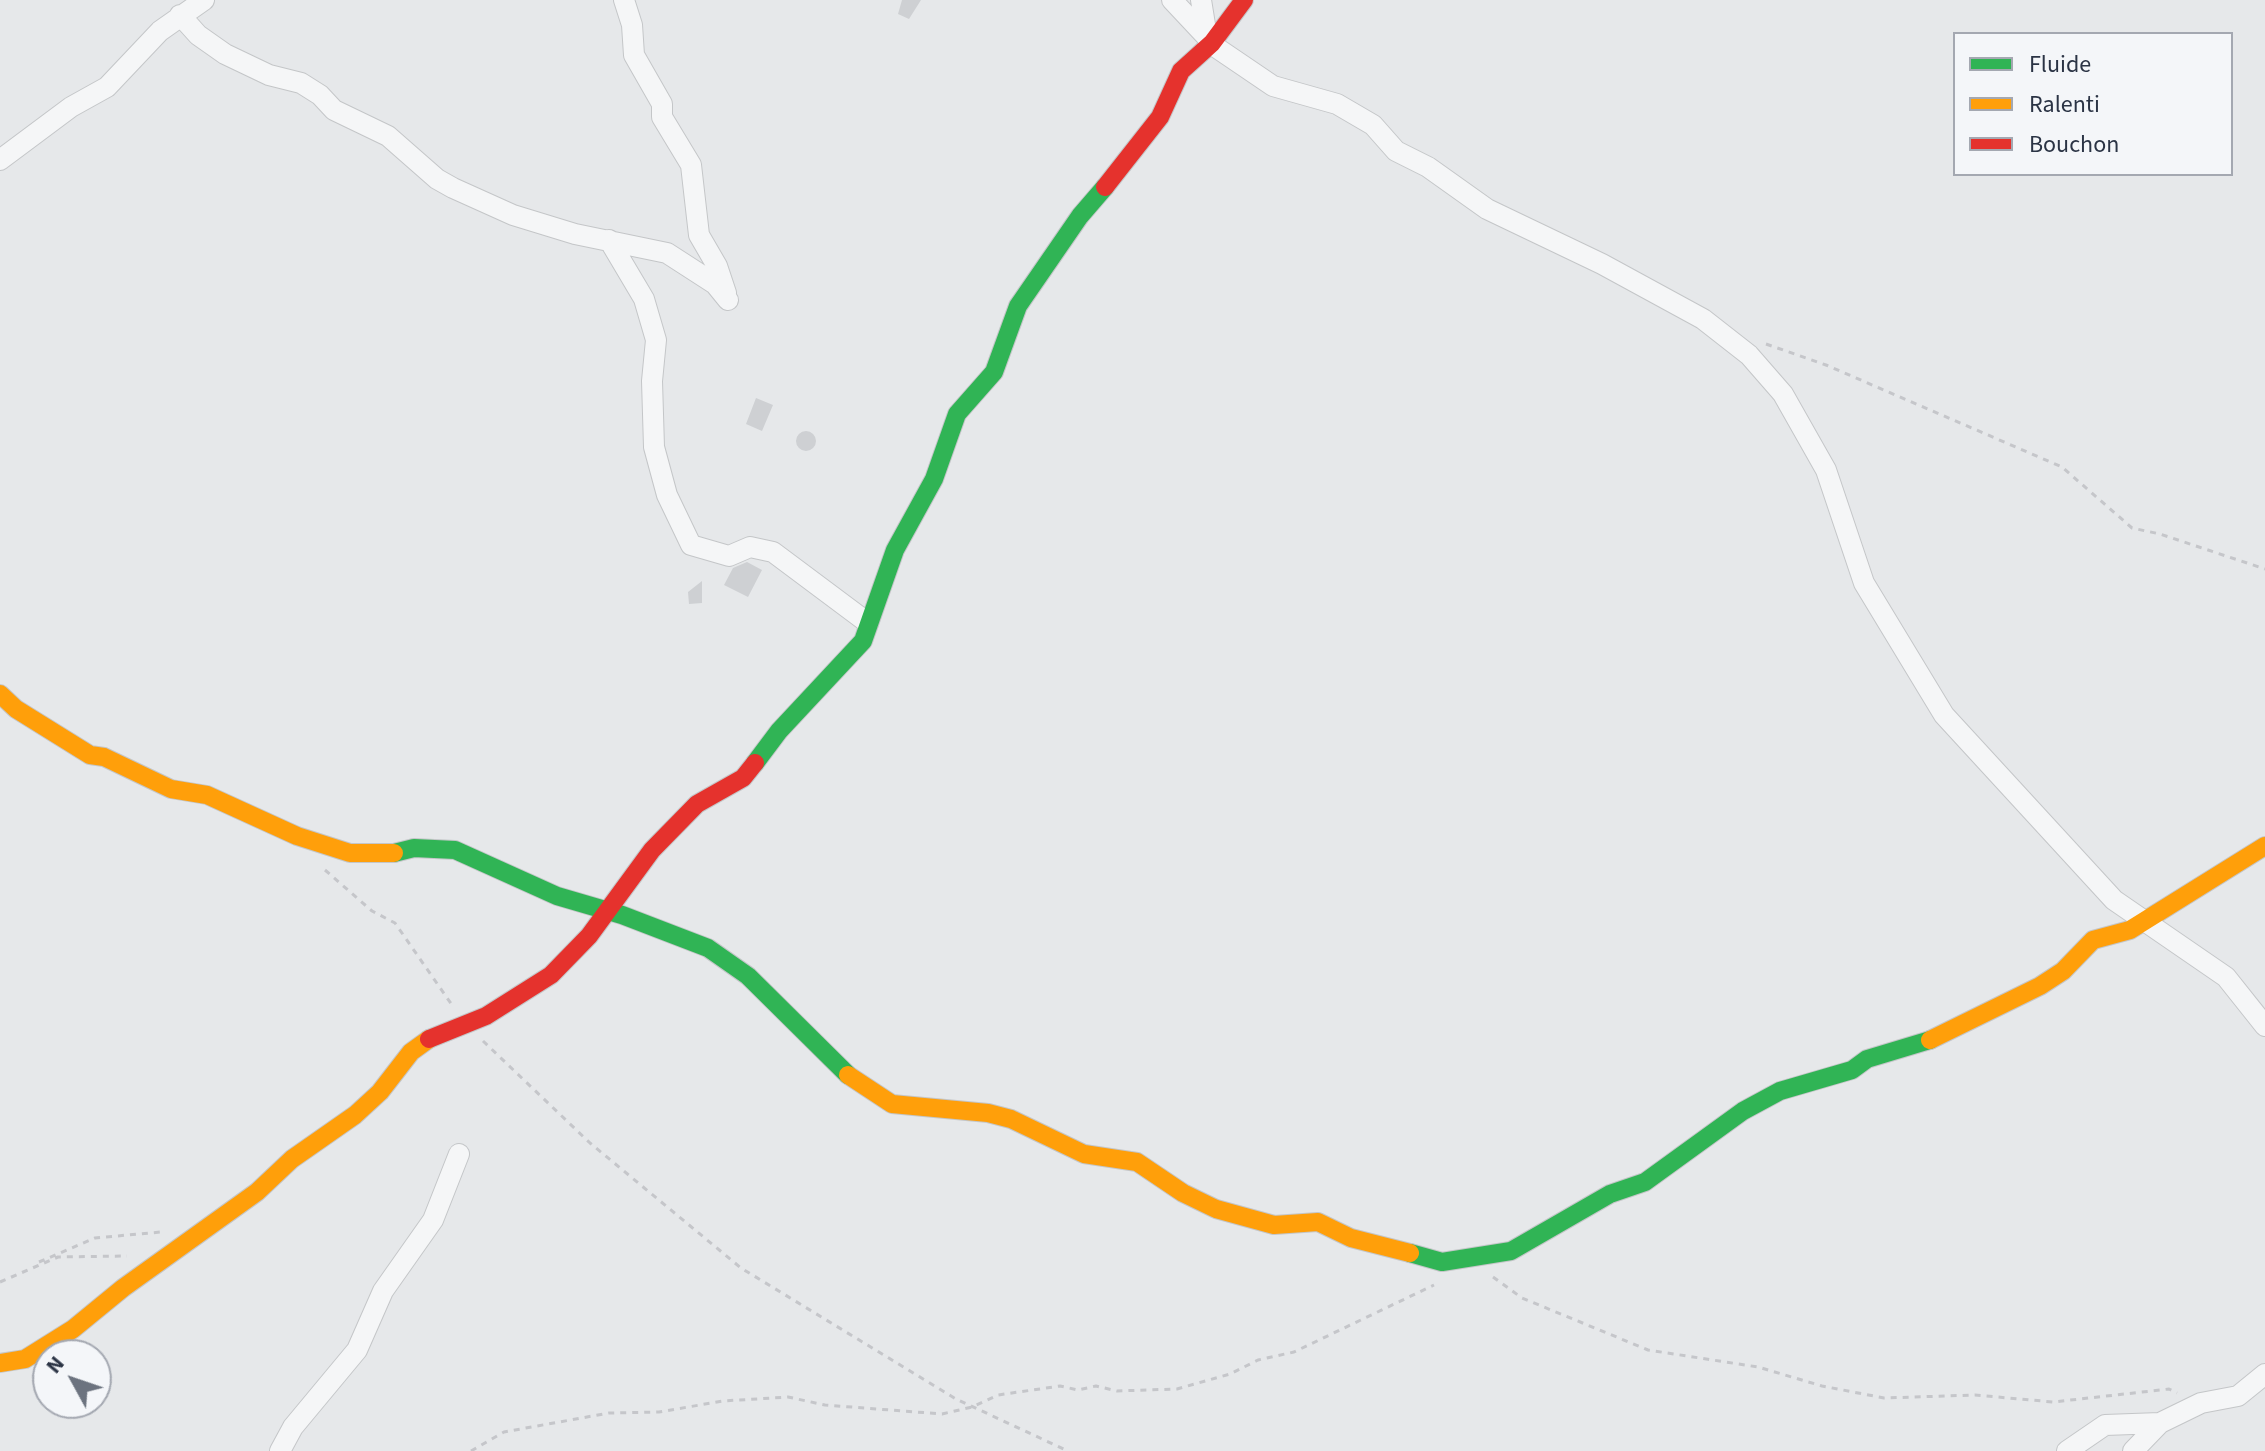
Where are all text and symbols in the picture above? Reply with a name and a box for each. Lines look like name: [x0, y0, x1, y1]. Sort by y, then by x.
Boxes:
legend: [1953, 32, 2233, 176]
text: Fluide: [2029, 47, 2091, 82]
text: Ralenti: [2029, 87, 2100, 122]
text: Bouchon: [2029, 127, 2119, 162]
north arrow: [32, 1339, 112, 1419]
text: N: [38, 1349, 72, 1381]

